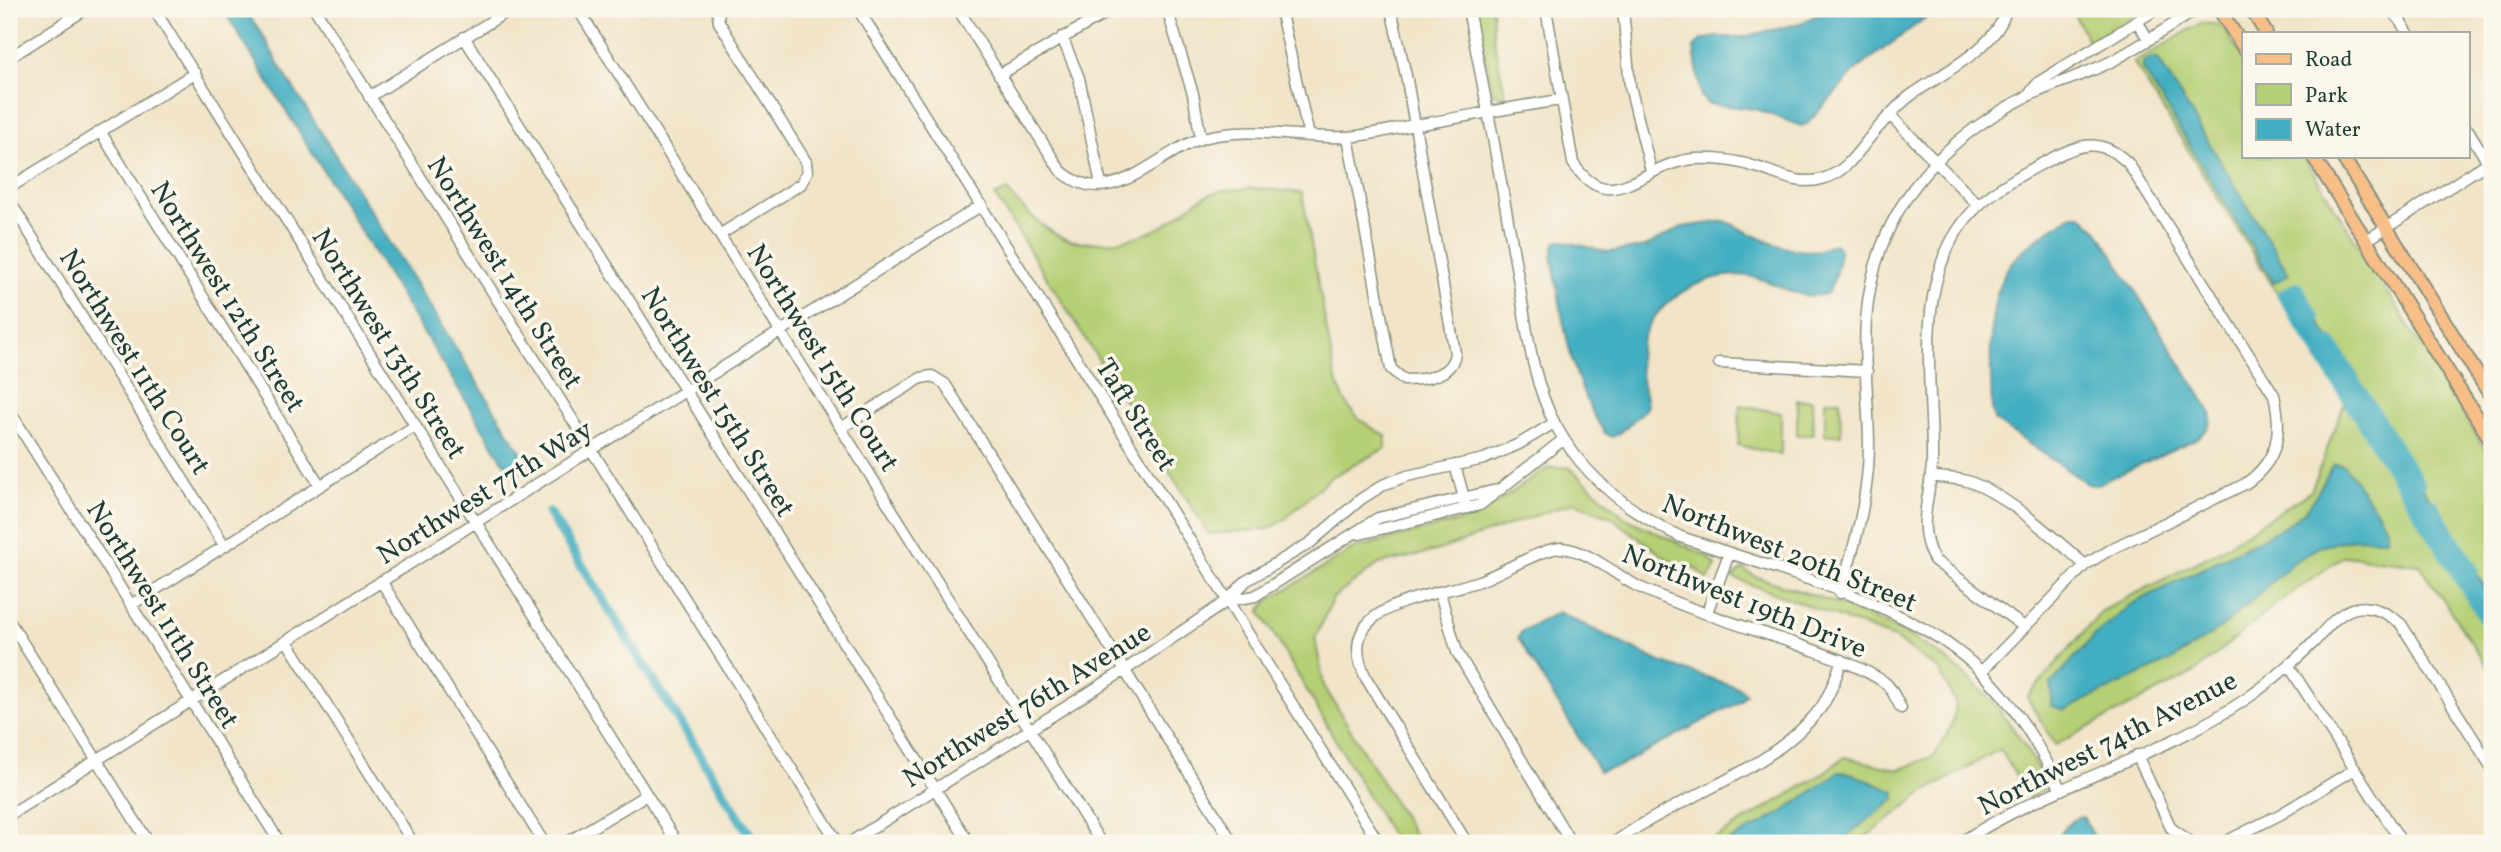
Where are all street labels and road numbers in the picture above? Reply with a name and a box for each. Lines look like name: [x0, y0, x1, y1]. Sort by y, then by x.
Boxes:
street label: Northwest 14th Street: [416, 149, 591, 397]
street label: Northwest 12th Street: [140, 174, 314, 421]
street label: Northwest 13th Street: [301, 221, 475, 467]
street label: Northwest 15th Court: [736, 237, 908, 480]
street label: Northwest 11th Court: [49, 242, 219, 483]
street label: Northwest 15th Street: [630, 280, 804, 525]
street label: Taft Street: [1085, 351, 1185, 479]
street label: Northwest 77th Way: [370, 411, 601, 575]
street label: Northwest 20th Street: [1656, 485, 1922, 623]
street label: Northwest 11th Street: [76, 494, 248, 737]
street label: Northwest 19th Drive: [1616, 535, 1872, 669]
street label: Northwest 76th Avenue: [896, 614, 1159, 799]
street label: Northwest 74th Avenue: [1972, 662, 2244, 827]

